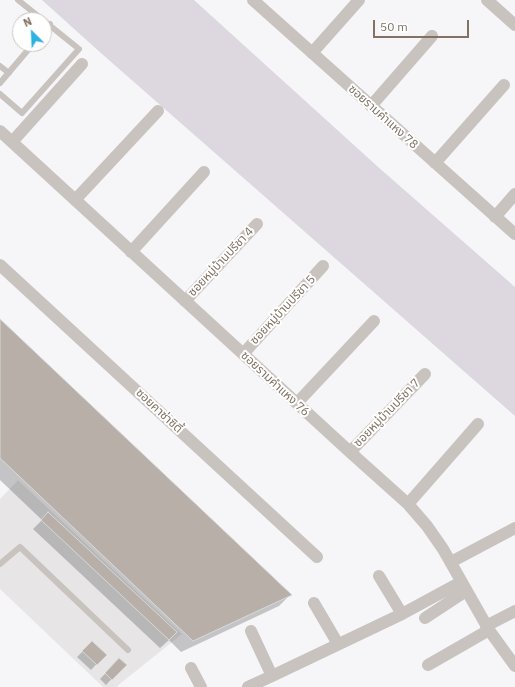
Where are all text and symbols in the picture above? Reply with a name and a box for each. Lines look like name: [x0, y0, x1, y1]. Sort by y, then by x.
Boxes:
north arrow: [12, 12, 52, 52]
scale bar: [375, 12, 471, 38]
text: N: [21, 14, 34, 30]
text: 50 m: [380, 19, 408, 34]
street label: ซอยรามคำแหง 78: [345, 82, 421, 152]
street label: ซอยหมู่บ้านปรีชา 4: [185, 224, 257, 300]
street label: ซอยหมู่บ้านปรีชา 5: [247, 272, 319, 348]
street label: ซอยรามคำแหง 76: [238, 349, 312, 419]
street label: ซอยหมู่บ้านปรีชา 7: [351, 376, 423, 450]
street label: ซอยคาซ่าซิตี้: [133, 386, 185, 436]

